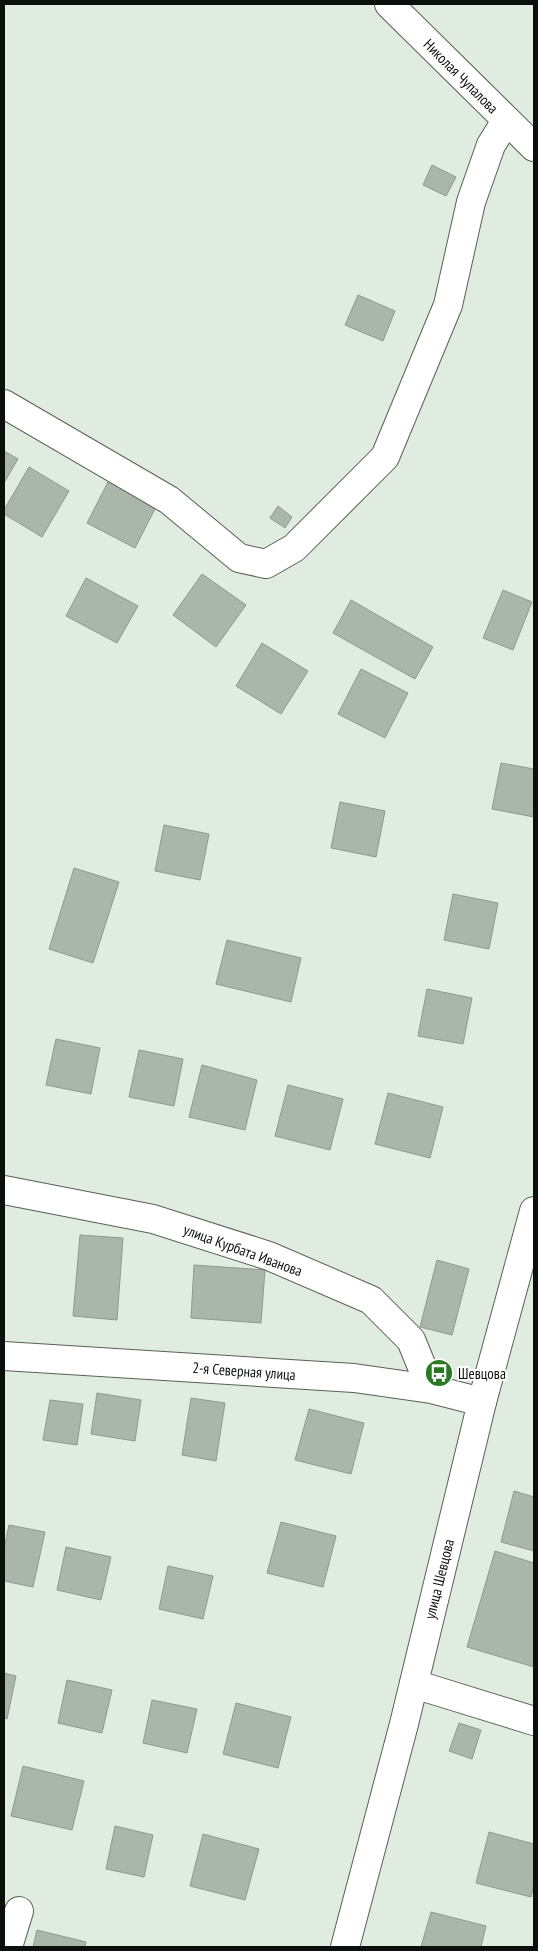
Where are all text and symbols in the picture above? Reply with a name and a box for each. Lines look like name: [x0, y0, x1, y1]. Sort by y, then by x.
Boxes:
street label: Николая Чупалова: [420, 35, 502, 117]
street label: улица Курбата Иванова: [181, 1220, 305, 1280]
street label: 2-я Северная улица: [192, 1358, 296, 1384]
bus stop icon: Шевцова: [424, 1358, 454, 1388]
place label: Шевцова: [458, 1364, 506, 1383]
street label: улица Шевцова: [420, 1537, 458, 1621]

